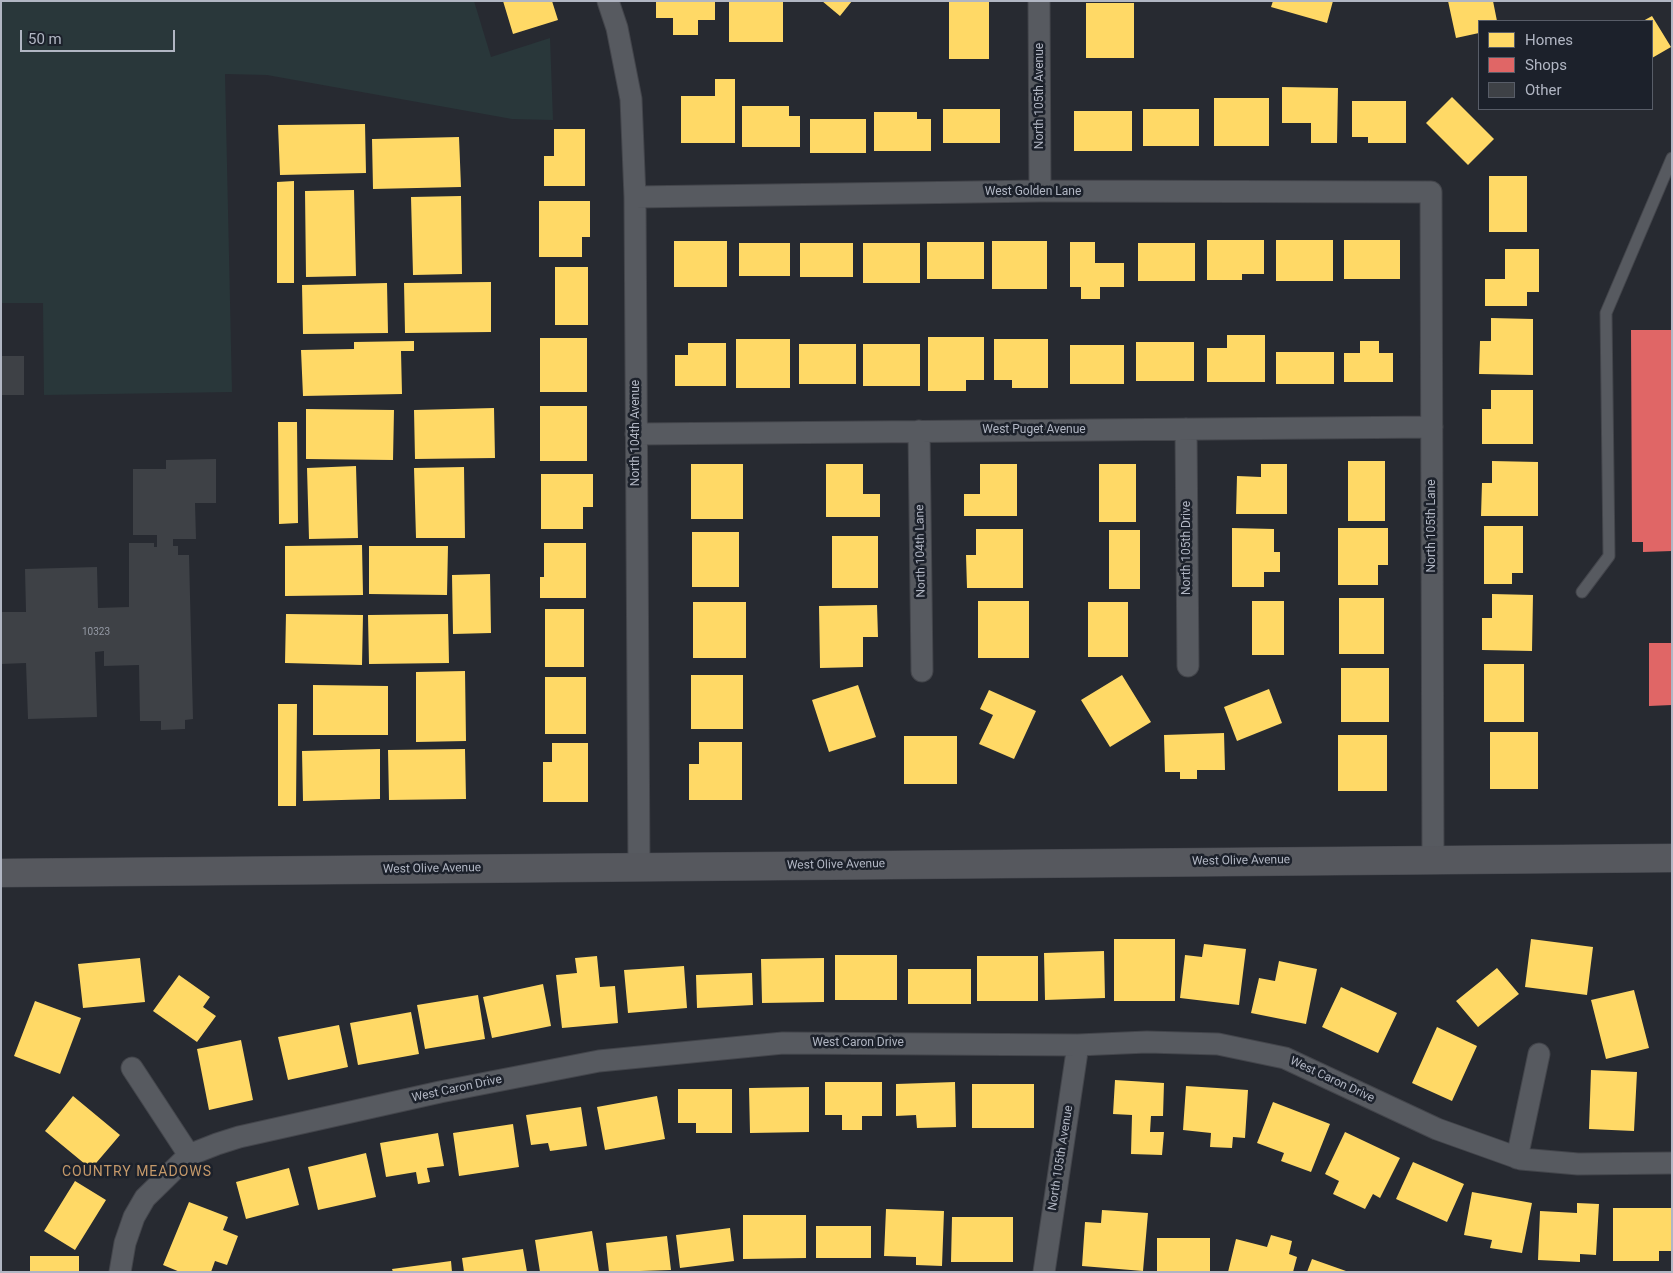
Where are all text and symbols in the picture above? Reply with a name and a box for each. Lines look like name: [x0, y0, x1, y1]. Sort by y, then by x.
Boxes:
scale bar: [22, 20, 178, 52]
legend: [1478, 20, 1653, 110]
text: 50 m: [28, 30, 62, 48]
text: Homes: [1525, 31, 1573, 49]
street label: North 105th Avenue: [1033, 43, 1047, 149]
text: Shops: [1525, 56, 1567, 74]
text: Other: [1525, 81, 1562, 99]
street label: West Golden Lane: [985, 185, 1081, 199]
street label: North 104th Avenue: [629, 380, 643, 486]
street label: West Puget Avenue: [982, 423, 1086, 437]
street label: North 105th Lane: [1425, 480, 1439, 572]
street label: North 105th Drive: [1180, 501, 1194, 595]
street label: North 104th Lane: [913, 504, 929, 598]
house number: 10323: [82, 626, 110, 638]
street label: West Olive Avenue: [1192, 853, 1290, 869]
street label: West Olive Avenue: [787, 857, 885, 873]
street label: West Olive Avenue: [383, 861, 481, 877]
street label: West Caron Drive: [812, 1036, 904, 1050]
street label: West Caron Drive: [1287, 1054, 1377, 1106]
street label: West Caron Drive: [411, 1072, 503, 1106]
street label: North 105th Avenue: [1046, 1104, 1076, 1212]
district label: COUNTRY MEADOWS: [60, 1164, 214, 1180]

